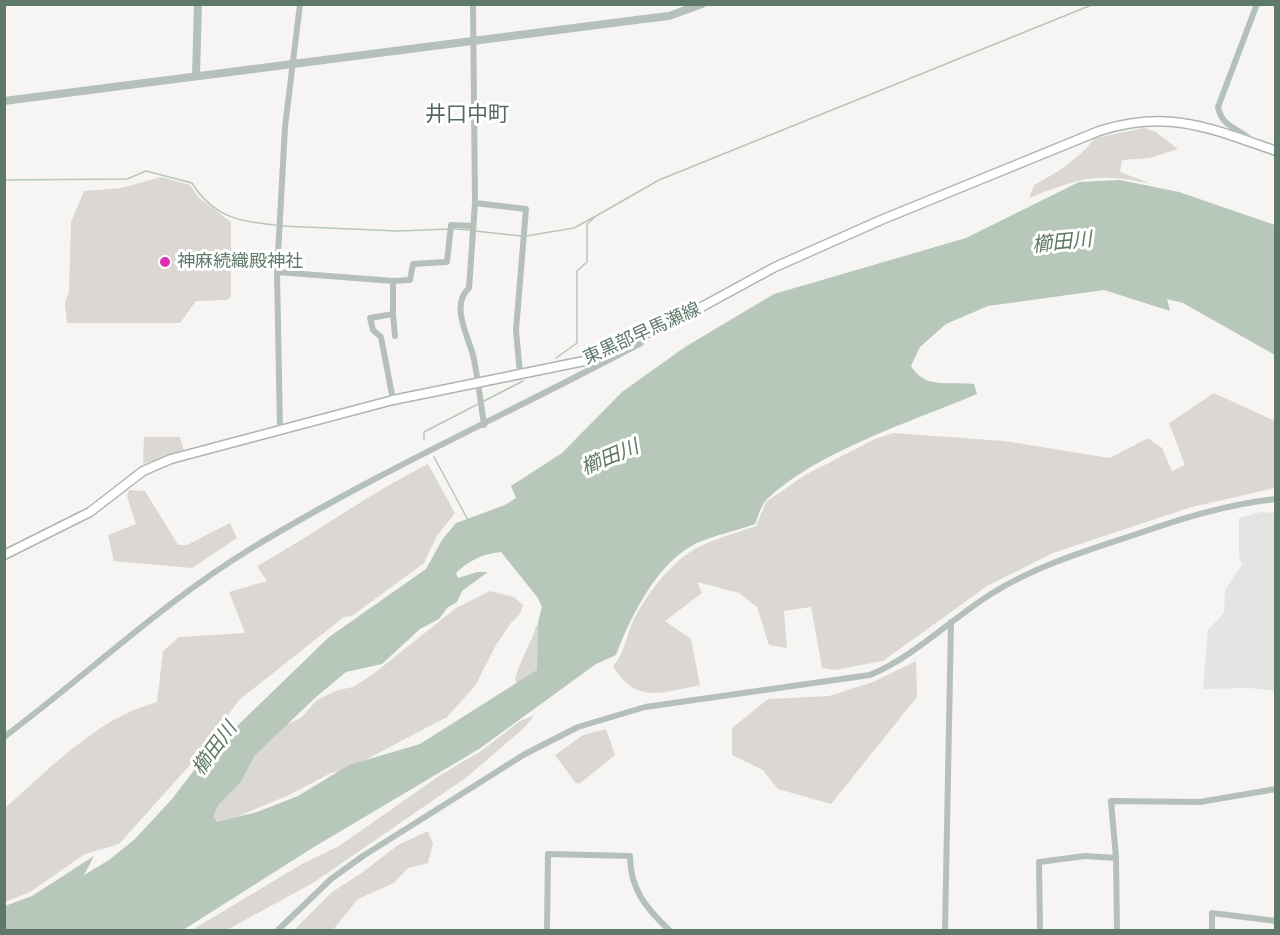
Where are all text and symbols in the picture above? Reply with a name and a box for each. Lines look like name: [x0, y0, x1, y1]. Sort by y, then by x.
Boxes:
district label: 井口中町: [425, 102, 509, 128]
water label: 櫛田川: [1031, 228, 1093, 258]
place label: 神麻続織殿神社: [177, 251, 303, 273]
marker: 神麻続織殿神社: [158, 255, 172, 269]
street label: 東黒部早馬瀬線: [580, 299, 704, 369]
water label: 櫛田川: [578, 435, 642, 481]
water label: 櫛田川: [188, 718, 242, 780]

